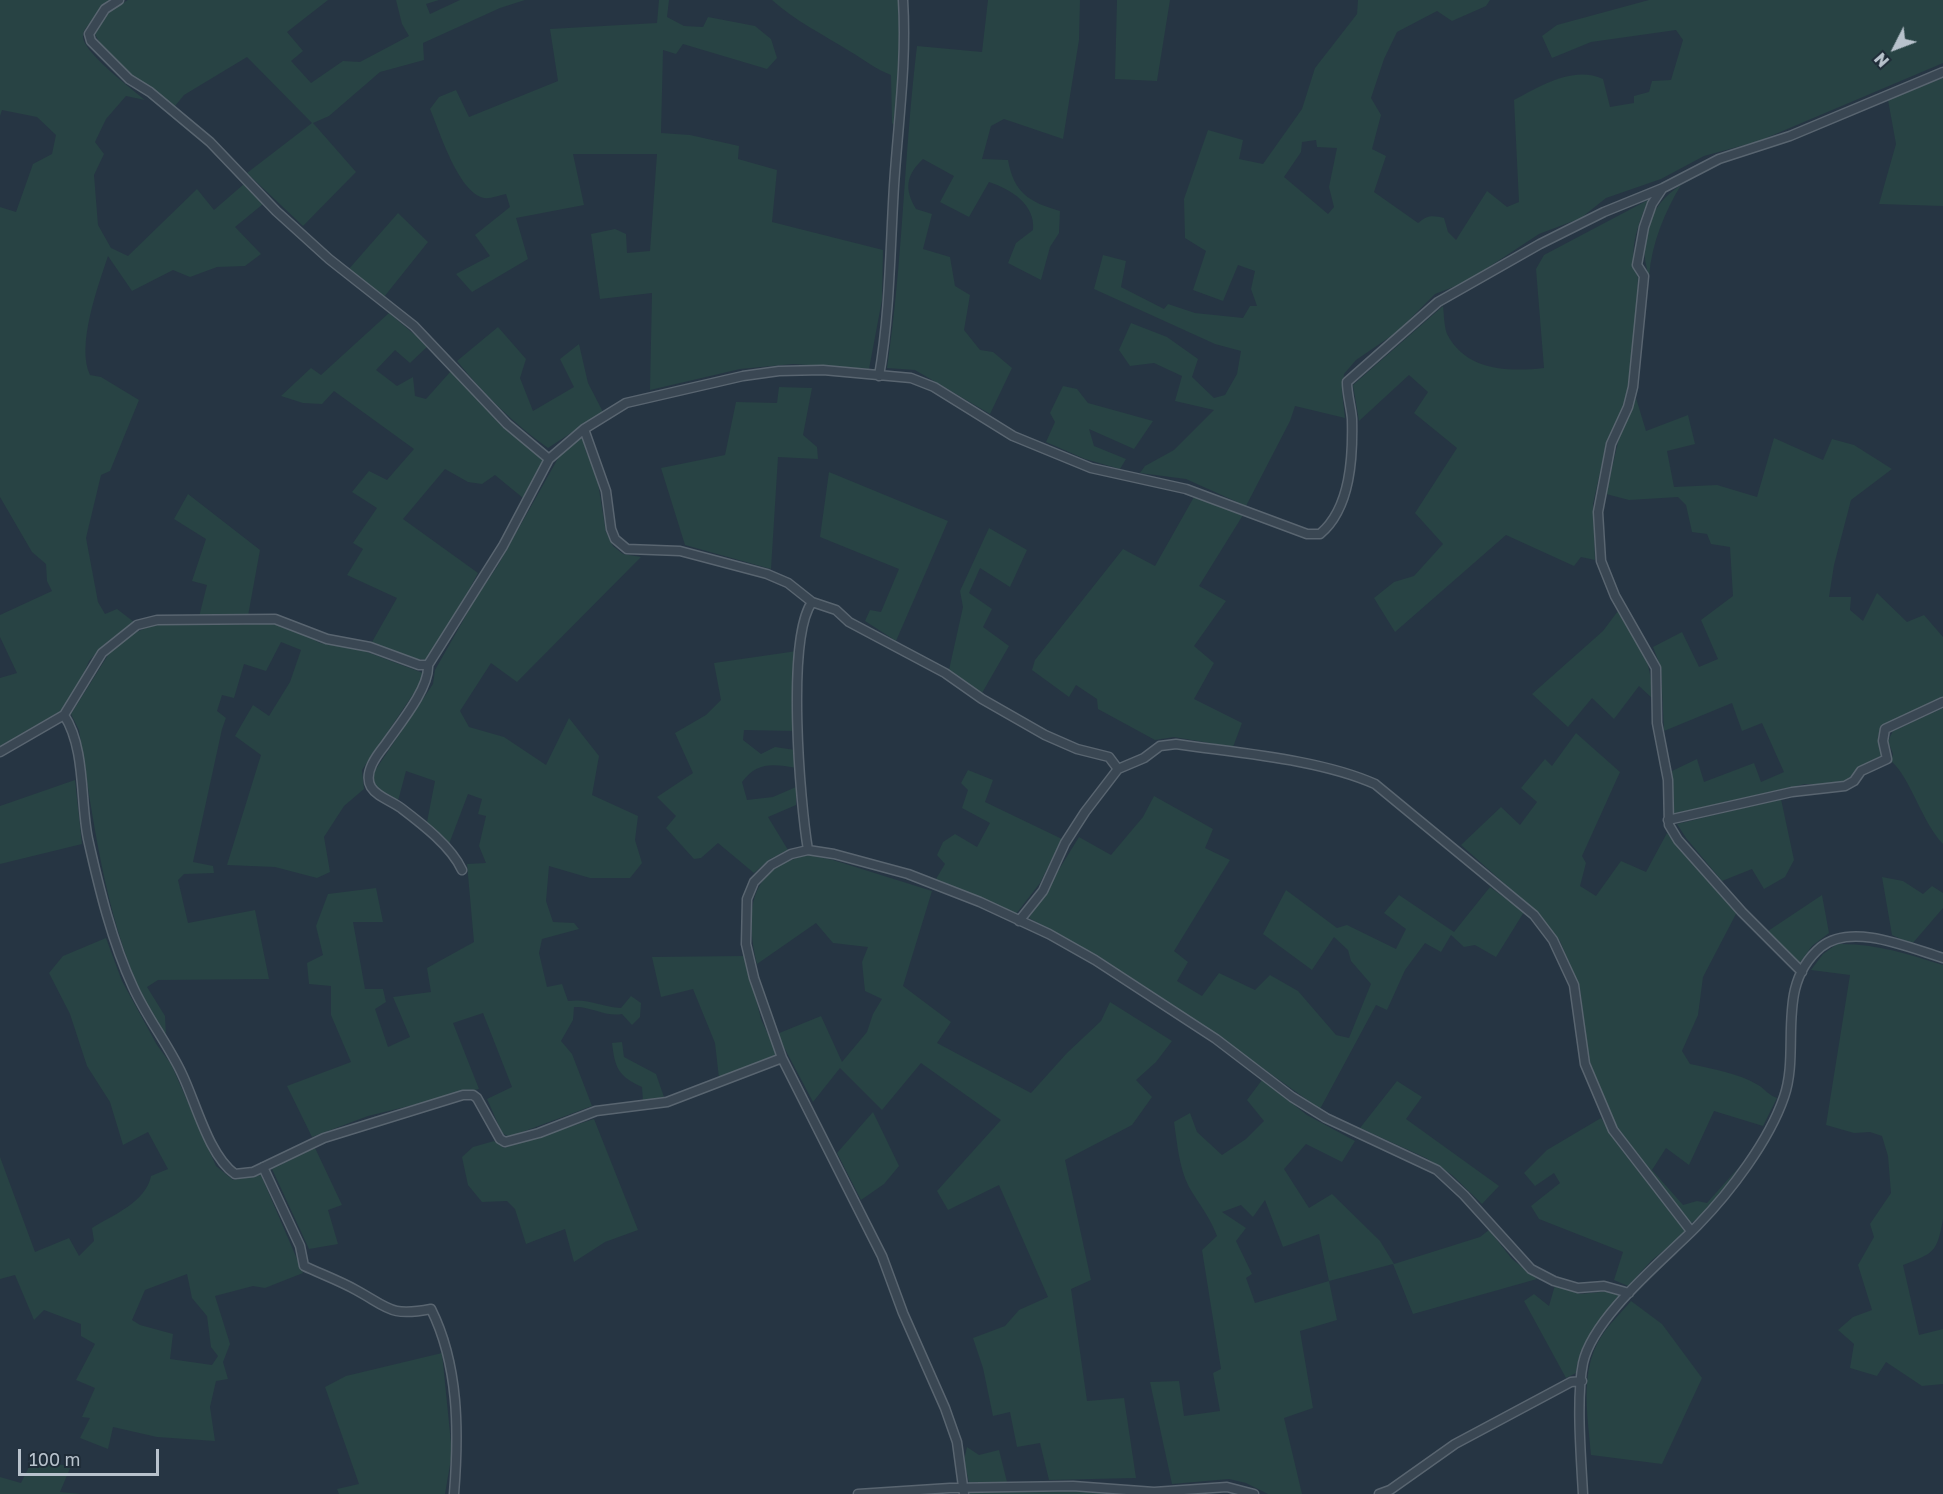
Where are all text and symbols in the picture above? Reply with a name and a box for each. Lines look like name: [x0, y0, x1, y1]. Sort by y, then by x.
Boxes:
north arrow: [1865, 18, 1925, 78]
text: N: [1870, 49, 1893, 71]
scale bar: [21, 1437, 162, 1475]
text: 100 m: [29, 1448, 80, 1470]

